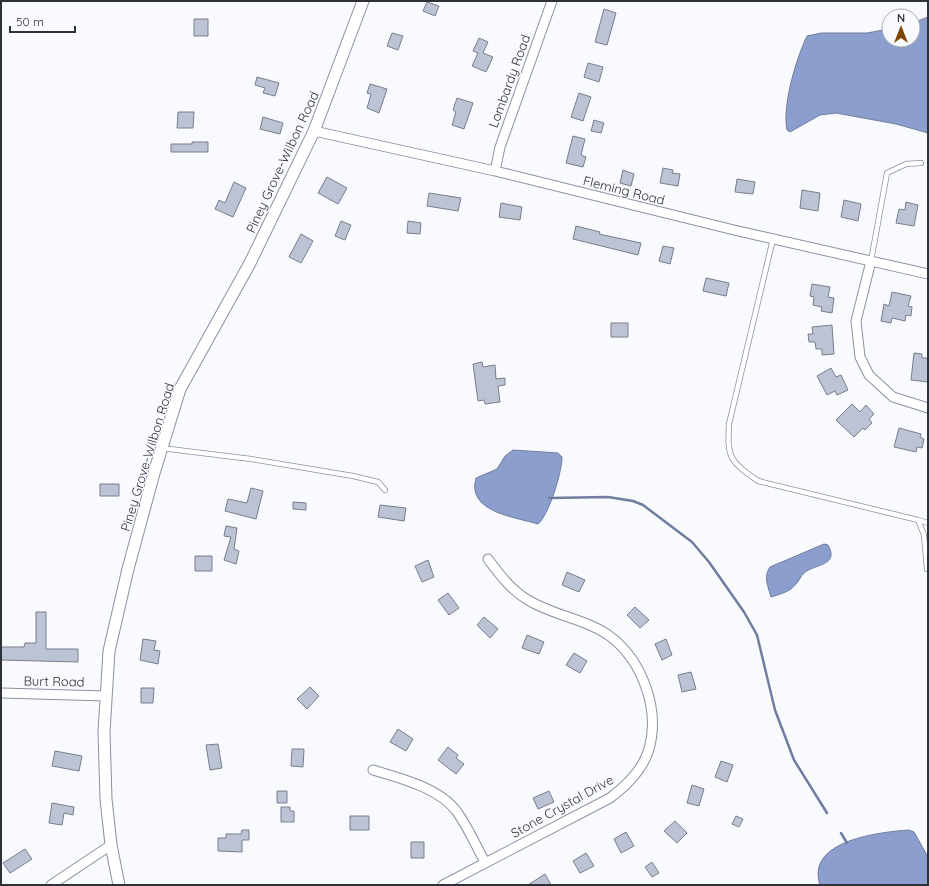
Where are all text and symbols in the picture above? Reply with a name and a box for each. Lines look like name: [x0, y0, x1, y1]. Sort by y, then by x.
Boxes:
scale bar: [10, 8, 75, 34]
north arrow: [881, 8, 921, 48]
text: N: [897, 11, 905, 25]
text: 50 m: [16, 14, 44, 29]
street label: Lombardy Road: [485, 32, 533, 130]
street label: Piney Grove-Wilbon Road: [242, 89, 322, 235]
street label: Fleming Road: [581, 172, 667, 208]
street label: Piney Grove-Wilbon Road: [117, 381, 177, 533]
street label: Burt Road: [23, 672, 85, 690]
street label: Stone Crystal Drive: [508, 771, 616, 841]

